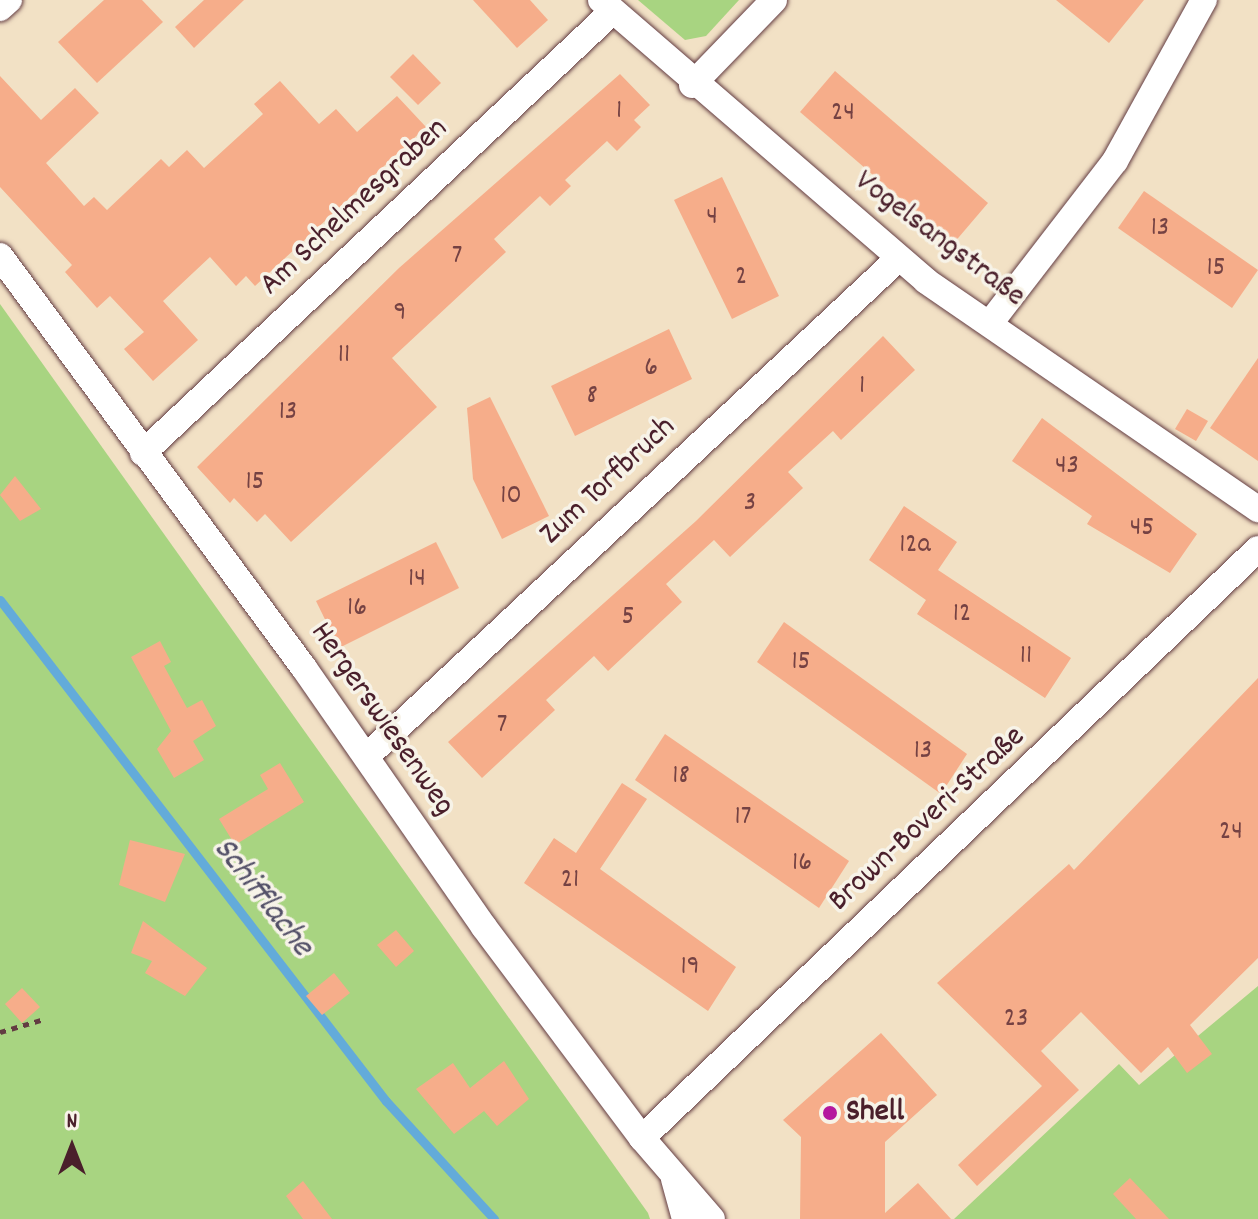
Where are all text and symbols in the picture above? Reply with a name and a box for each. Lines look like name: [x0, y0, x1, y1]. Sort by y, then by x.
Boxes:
house number: 1: [616, 95, 622, 129]
house number: 24: [831, 97, 855, 131]
street label: Am Schelmesgraben: [253, 111, 457, 305]
street label: Vogelsangstraße: [846, 163, 1032, 317]
house number: 4: [706, 201, 718, 235]
house number: 13: [1151, 212, 1169, 246]
house number: 7: [452, 240, 462, 274]
house number: 15: [1206, 252, 1226, 286]
house number: 2: [735, 261, 747, 295]
house number: 9: [394, 297, 406, 331]
house number: 11: [338, 339, 350, 373]
house number: 6: [644, 352, 658, 386]
house number: 1: [859, 370, 865, 404]
house number: 8: [586, 380, 598, 414]
house number: 13: [279, 396, 297, 430]
street label: Zum Torfbruch: [533, 409, 685, 555]
house number: 43: [1055, 450, 1079, 484]
house number: 15: [245, 466, 265, 500]
house number: 10: [500, 480, 522, 514]
house number: 3: [744, 487, 756, 521]
house number: 45: [1130, 512, 1154, 546]
house number: 12a: [899, 529, 931, 563]
house number: 14: [408, 563, 426, 597]
house number: 16: [347, 592, 367, 626]
house number: 12: [953, 598, 971, 632]
house number: 5: [622, 601, 634, 635]
street label: Hergerswiesenweg: [300, 616, 462, 824]
house number: 11: [1020, 640, 1032, 674]
house number: 15: [791, 646, 811, 680]
house number: 7: [497, 709, 507, 743]
street label: Brown-Boveri-Straße: [822, 719, 1034, 921]
house number: 13: [914, 735, 932, 769]
house number: 18: [672, 760, 690, 794]
house number: 17: [735, 801, 751, 835]
house number: 24: [1219, 816, 1243, 850]
water label: Schifflache: [203, 830, 321, 966]
house number: 16: [792, 847, 812, 881]
house number: 21: [561, 864, 579, 898]
house number: 19: [681, 951, 699, 985]
house number: 23: [1004, 1003, 1028, 1037]
place label: Shell: [846, 1094, 904, 1132]
marker: Shell: [821, 1104, 839, 1122]
north arrow: [32, 1107, 112, 1187]
text: N: [67, 1107, 77, 1138]

